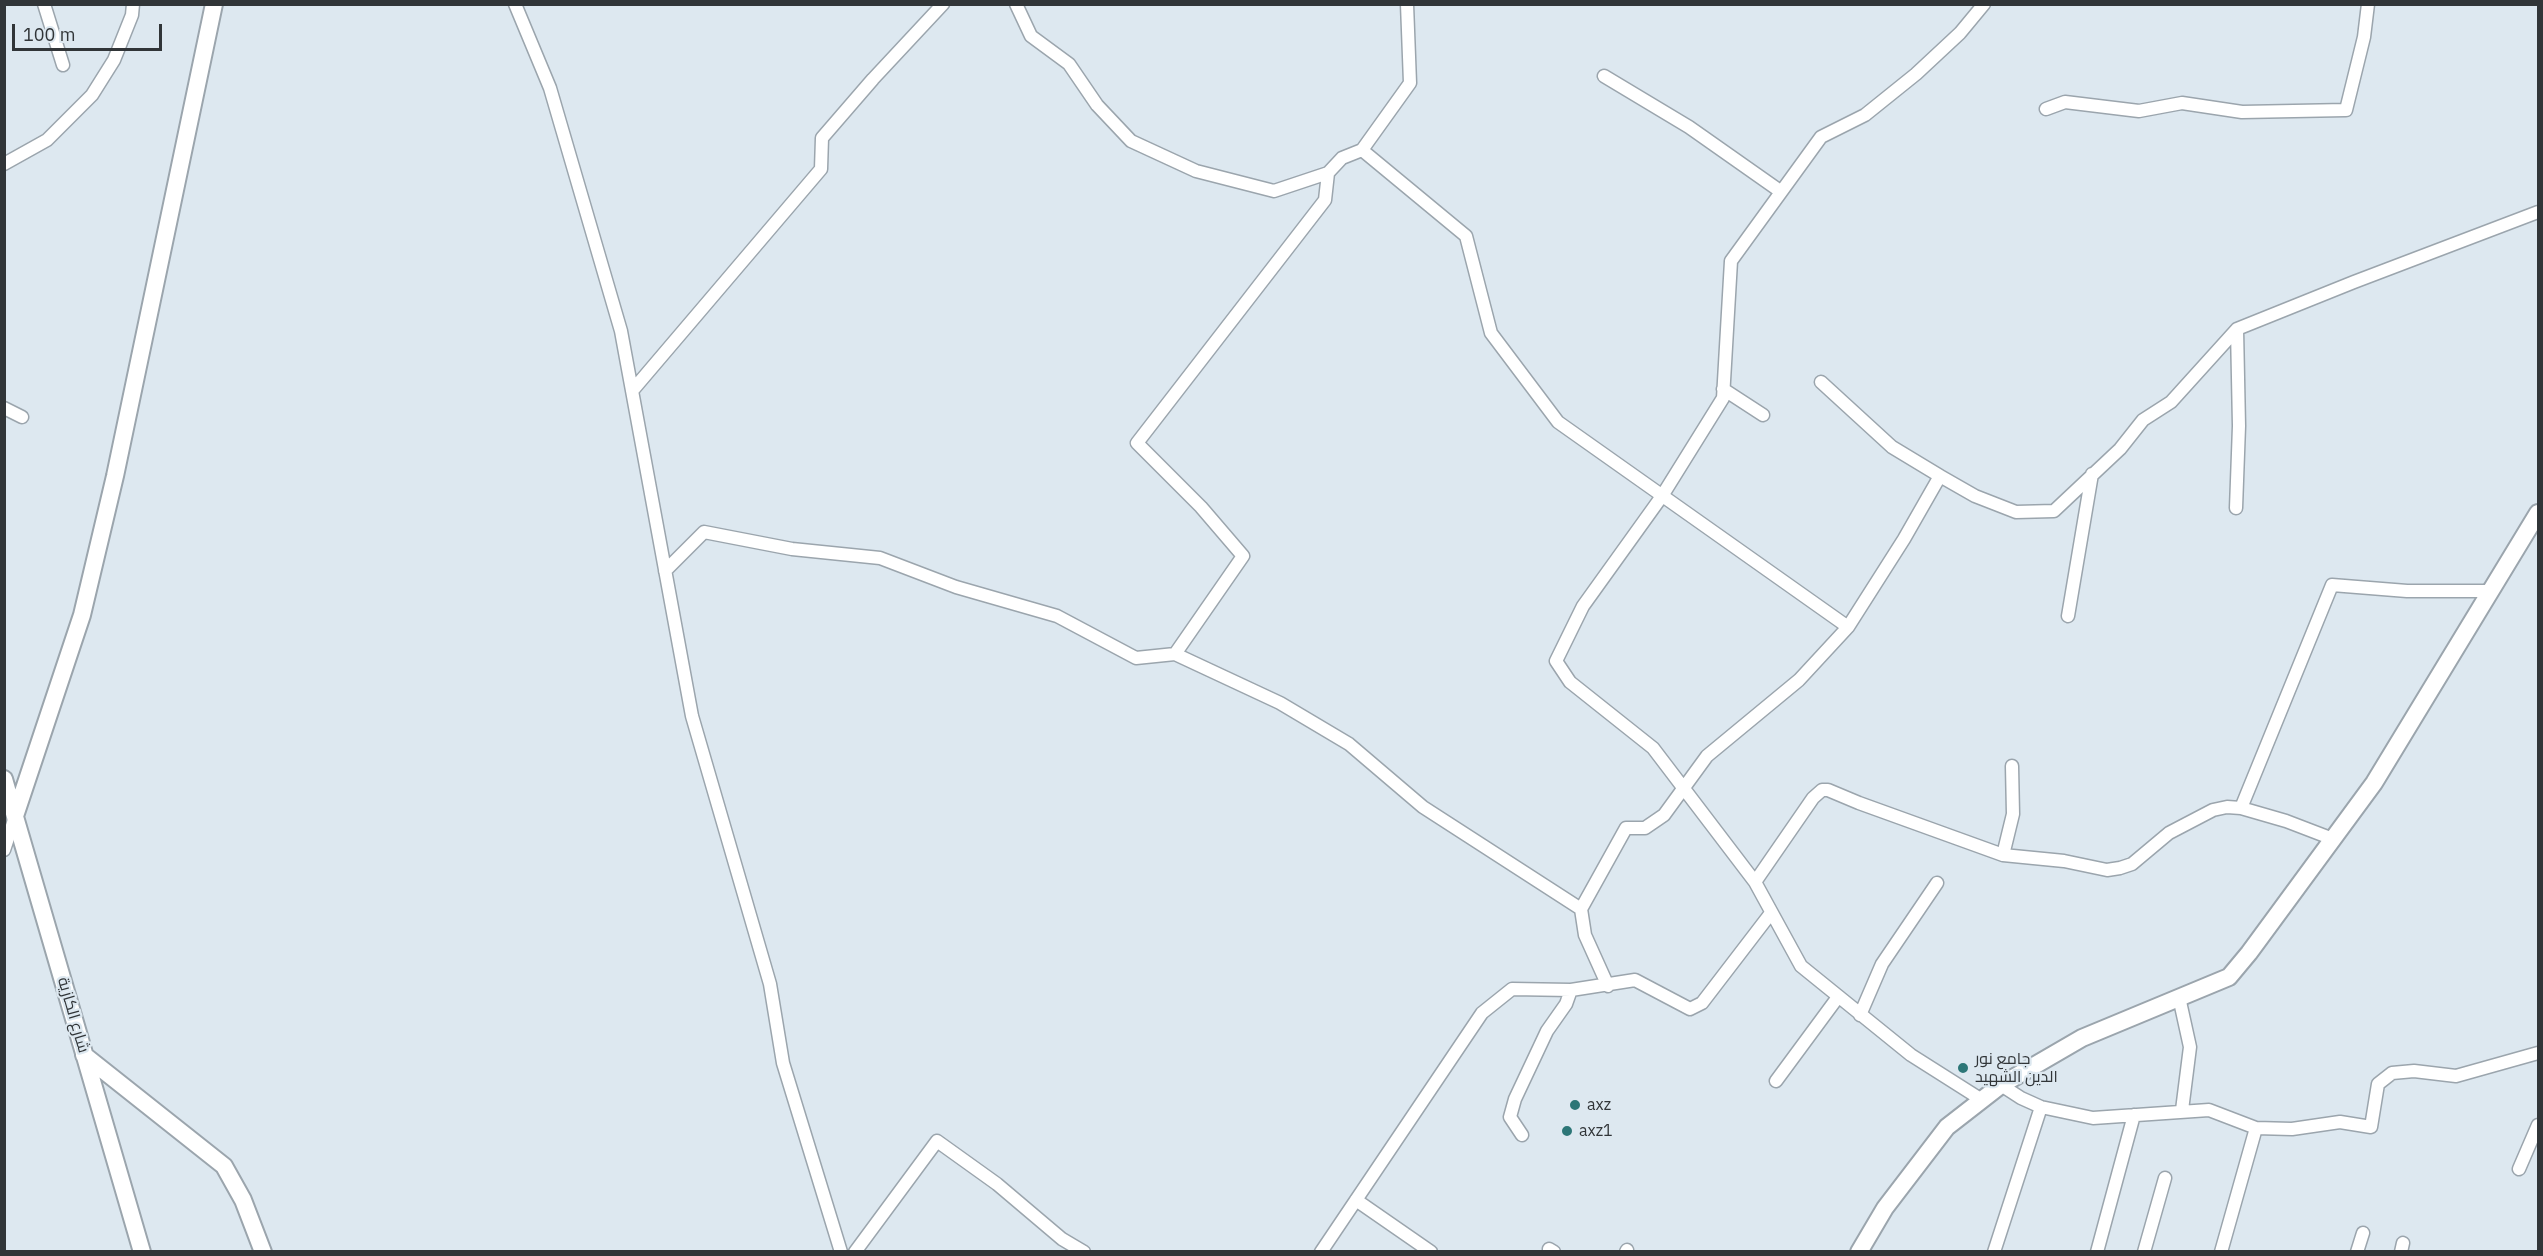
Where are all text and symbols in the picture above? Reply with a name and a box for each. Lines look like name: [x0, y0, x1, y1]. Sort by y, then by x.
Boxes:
scale bar: [15, 12, 165, 50]
text: 100 m: [23, 23, 75, 46]
street label: شارع الكازية: [53, 975, 93, 1055]
place label: جامع نور الدين الشهيد: [1975, 1049, 2058, 1087]
marker: جامع نور الدين الشهيد: [1956, 1061, 1970, 1075]
place label: axz: [1587, 1095, 1611, 1115]
marker: axz: [1568, 1098, 1582, 1112]
place label: axz1: [1579, 1121, 1613, 1141]
marker: axz1: [1560, 1124, 1574, 1138]

